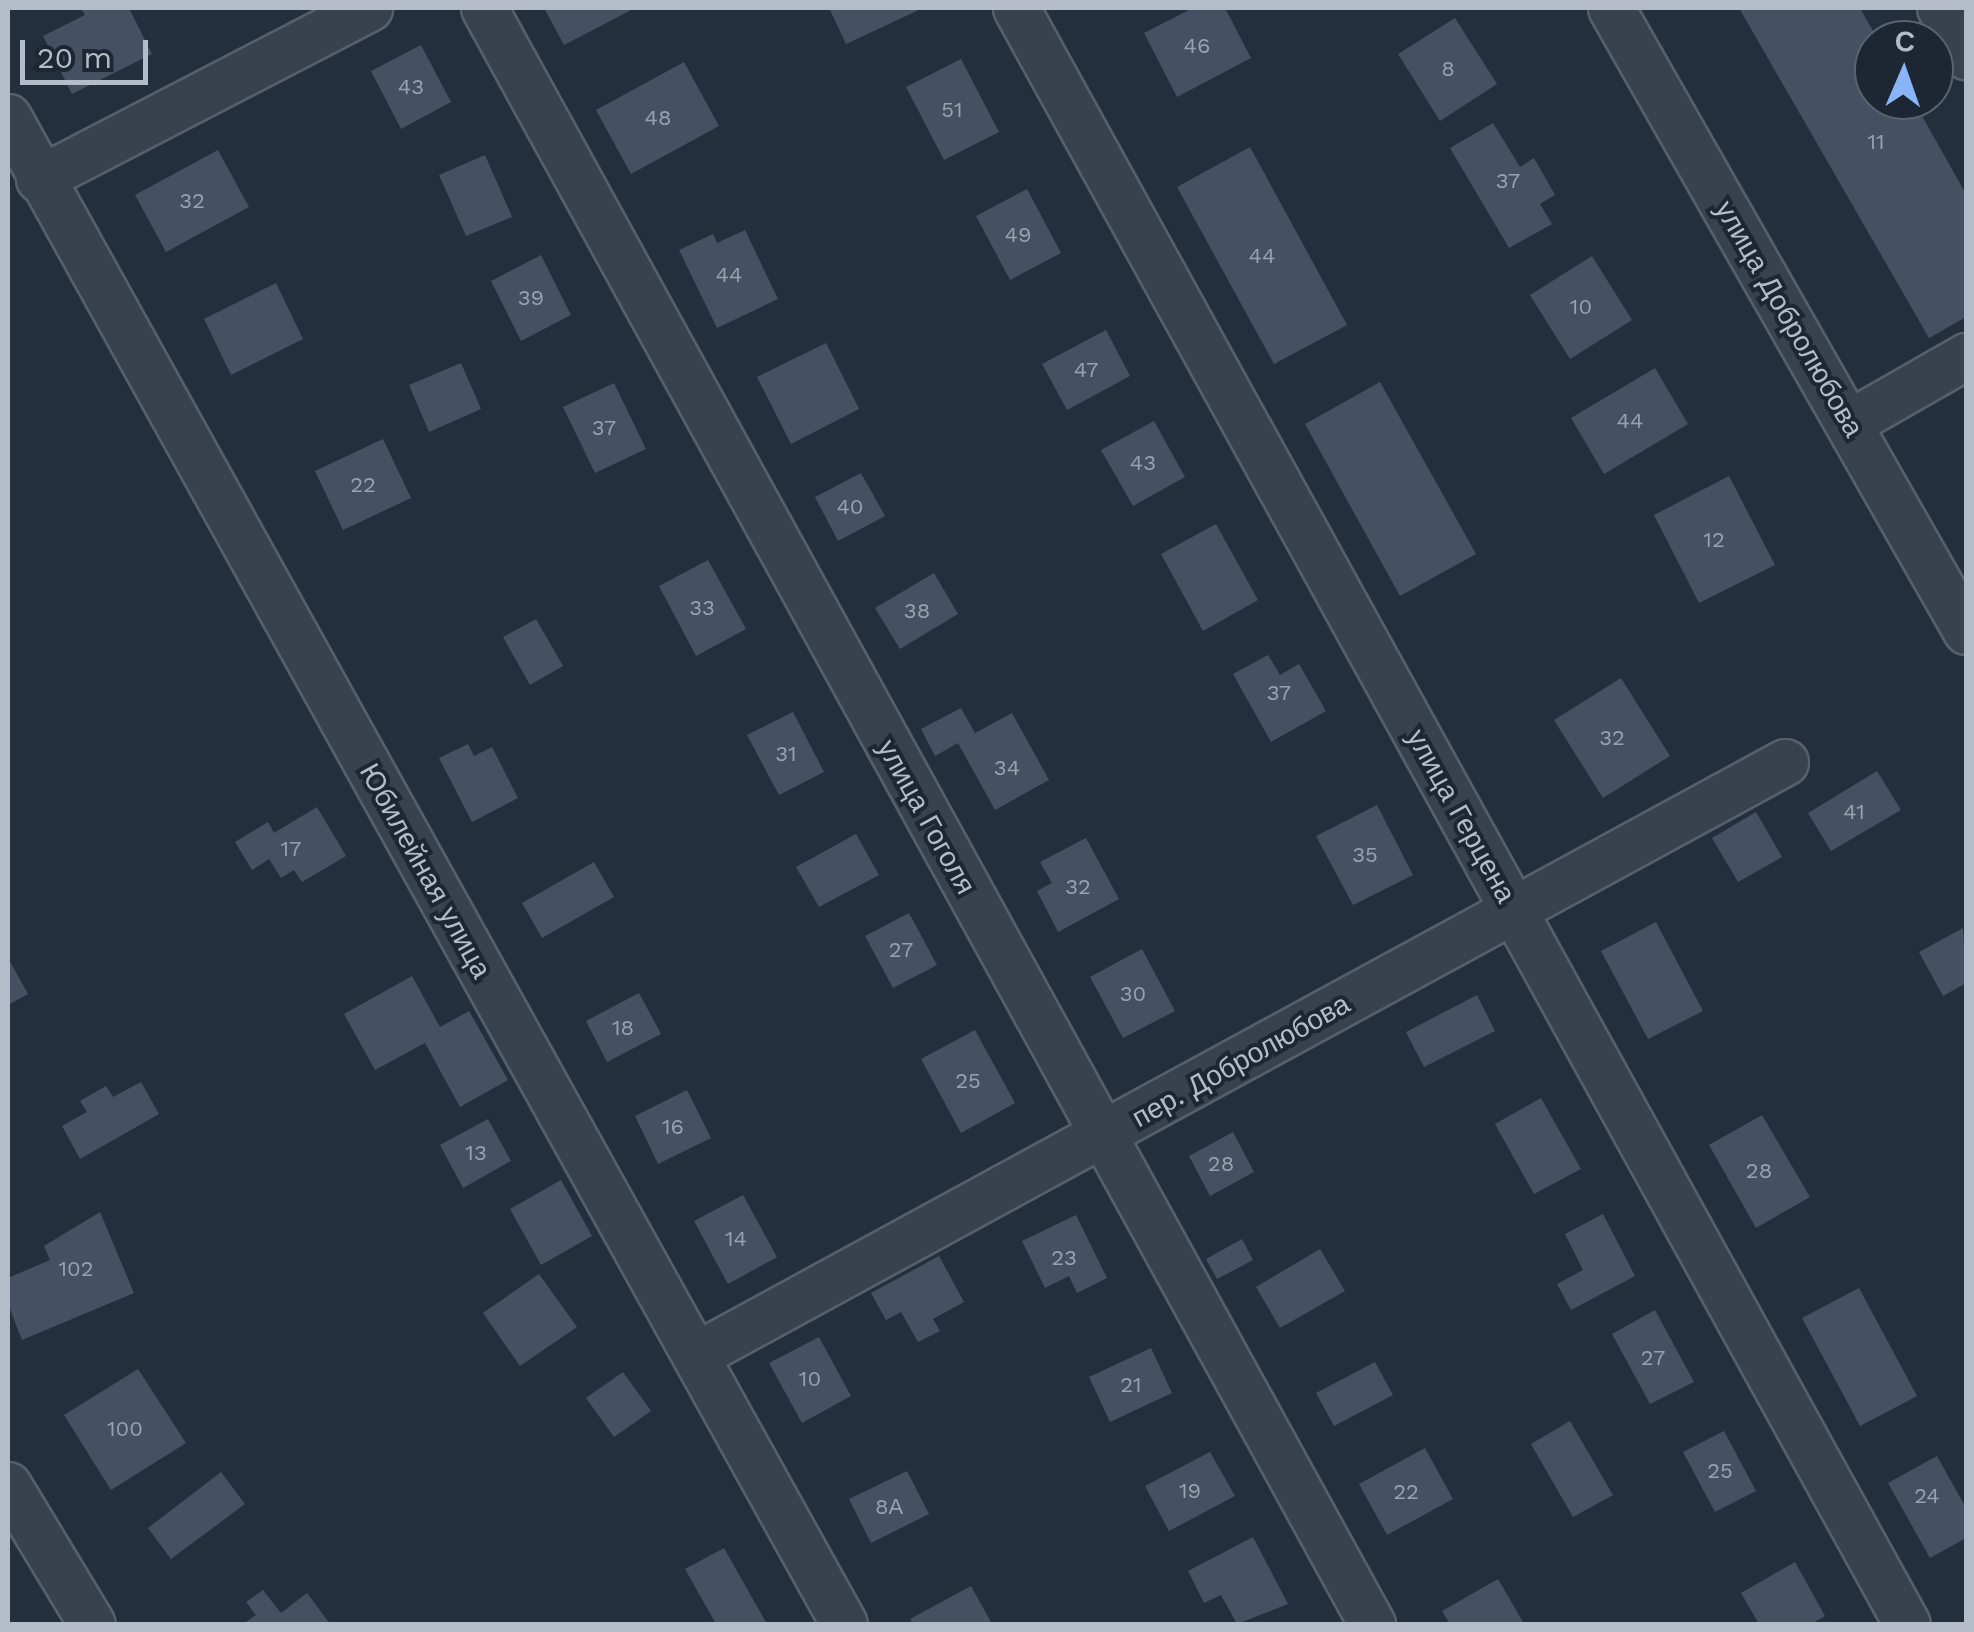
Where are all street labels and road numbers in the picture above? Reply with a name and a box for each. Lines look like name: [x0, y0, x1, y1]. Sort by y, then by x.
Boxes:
street label: улица Добролюбова: [1708, 195, 1870, 443]
street label: улица Герцена: [1399, 723, 1523, 909]
street label: улица Гоголя: [870, 734, 982, 900]
street label: Юбилейная улица: [352, 758, 498, 984]
street label: пер. Добролюбова: [1126, 987, 1356, 1135]

